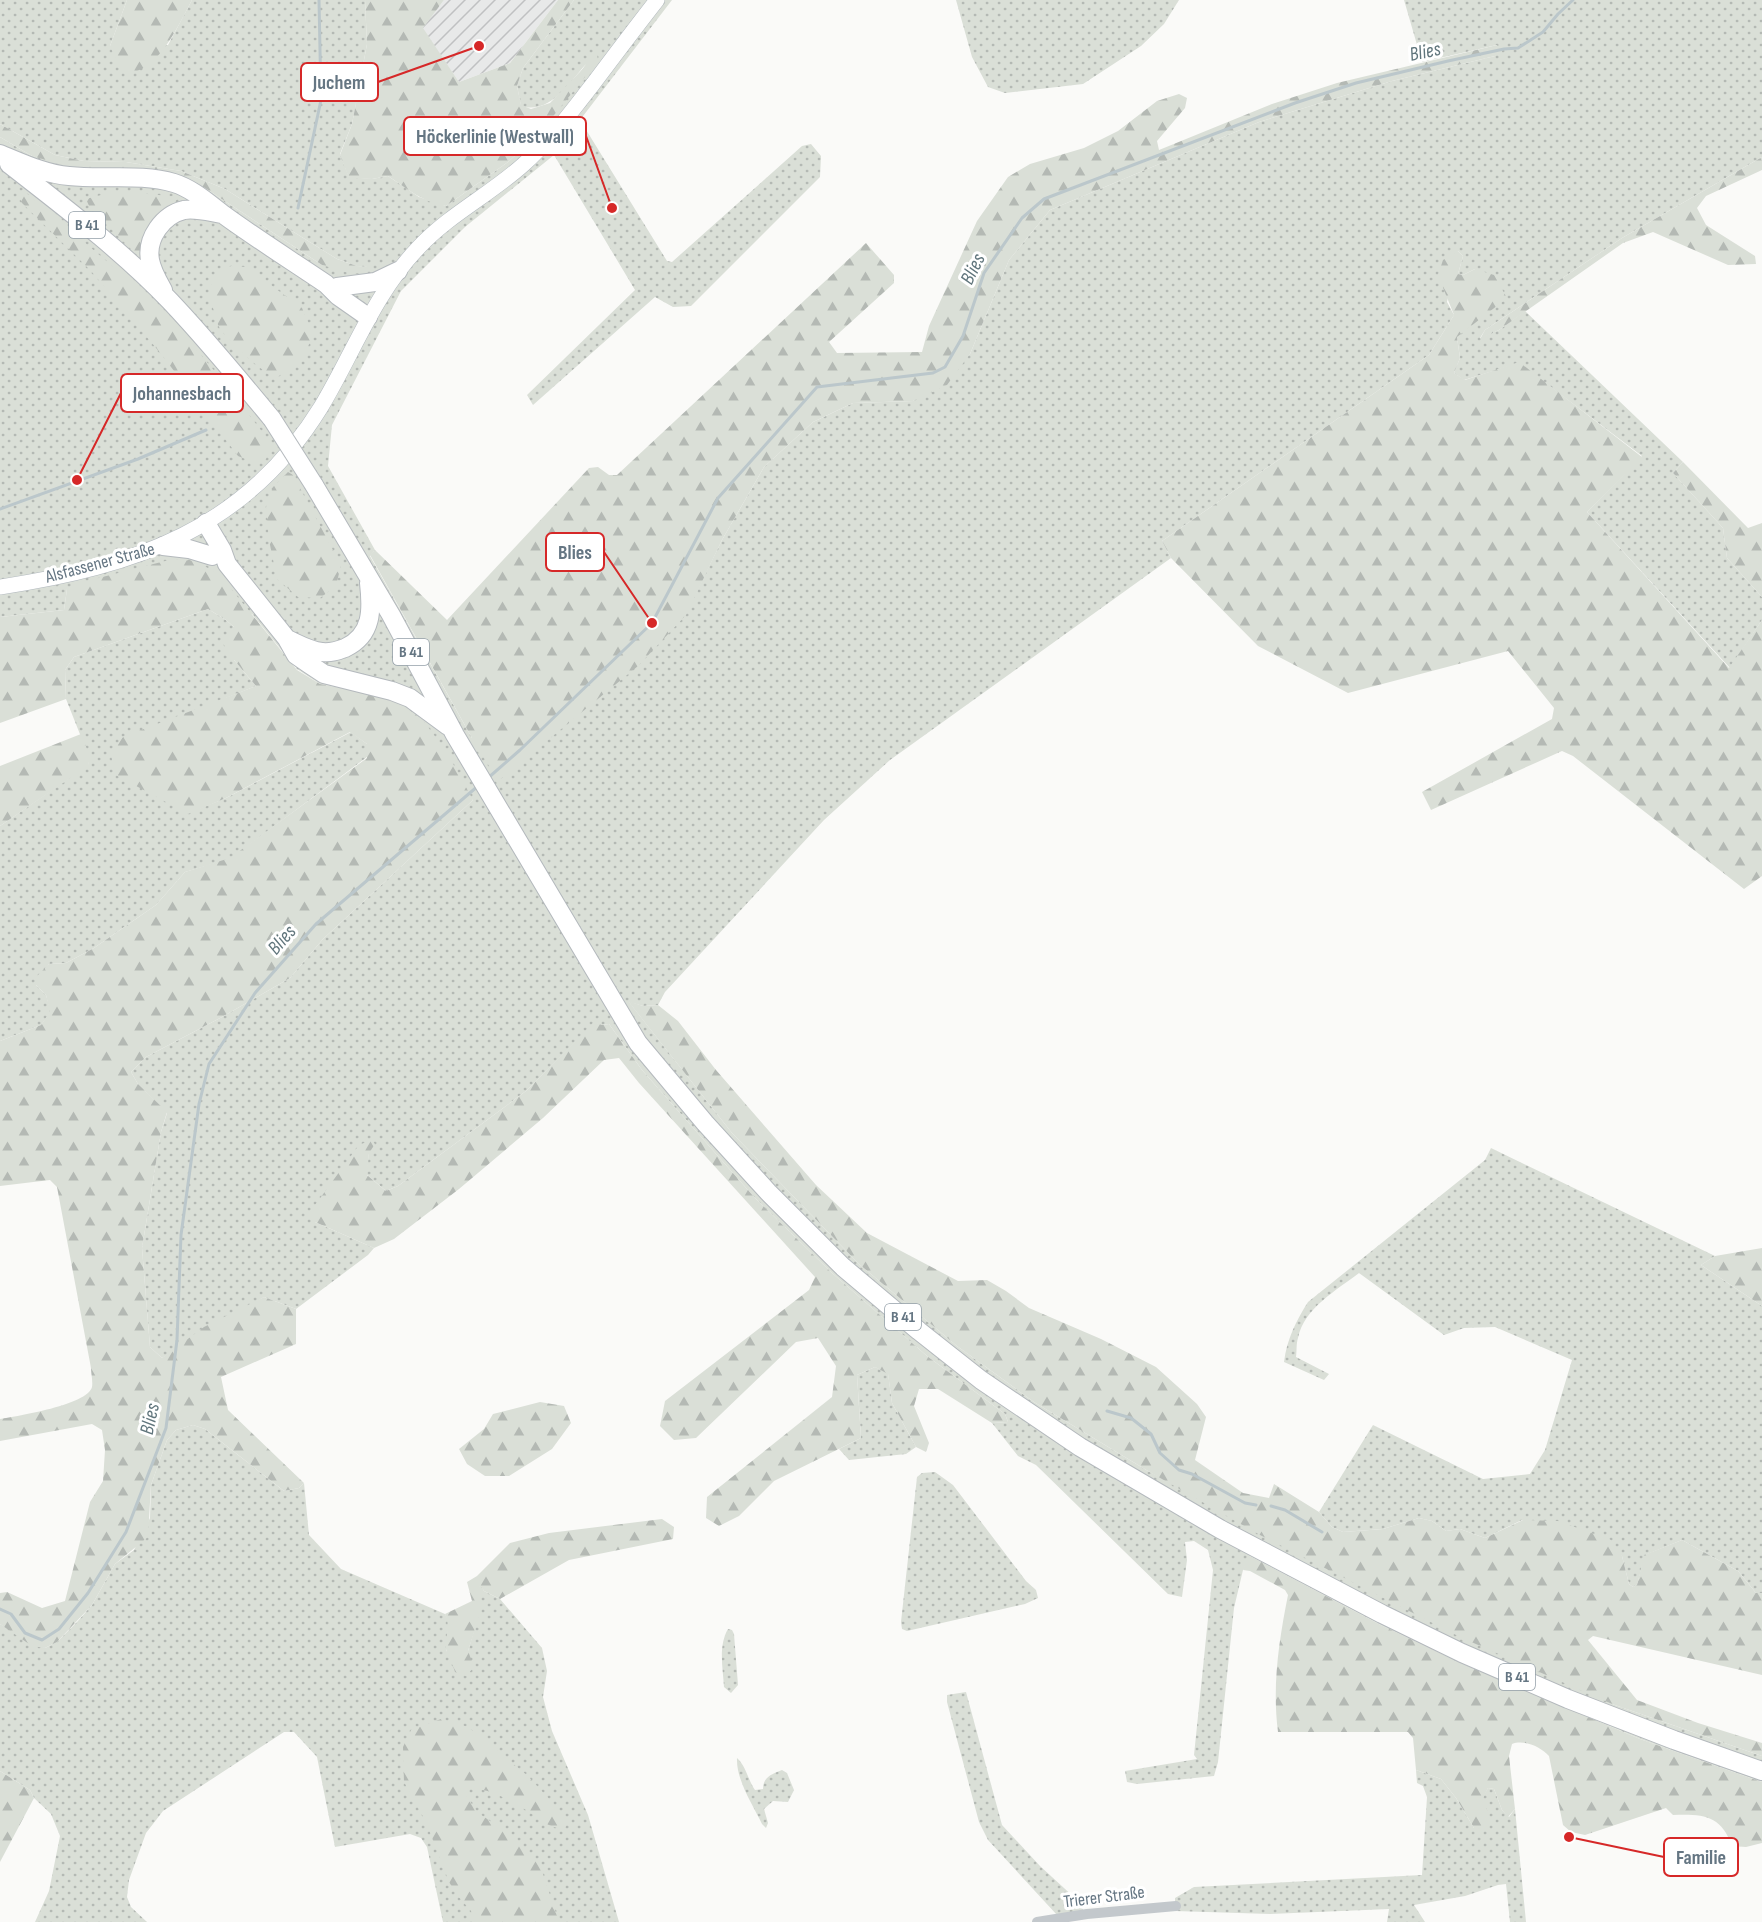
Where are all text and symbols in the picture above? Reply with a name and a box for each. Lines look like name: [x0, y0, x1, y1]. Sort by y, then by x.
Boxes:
water label: Blies: [1407, 37, 1443, 67]
callout: Juchem: [301, 63, 378, 101]
text: Juchem: [312, 71, 365, 95]
callout: Höckerlinie (Westwall): [404, 117, 586, 155]
text: Höckerlinie (Westwall): [416, 125, 574, 149]
road number: B 41: [69, 212, 105, 238]
water label: Blies: [955, 250, 991, 288]
callout: Johannesbach: [121, 374, 243, 412]
text: Johannesbach: [132, 382, 231, 406]
callout: Blies: [546, 533, 604, 571]
street label: Alsfassener Straße: [42, 538, 157, 588]
text: Blies: [558, 541, 592, 565]
road number: B 41: [393, 639, 429, 665]
water label: Blies: [263, 920, 301, 960]
road number: B 41: [885, 1304, 921, 1330]
water label: Blies: [135, 1401, 165, 1437]
road number: B 41: [1499, 1664, 1535, 1690]
callout: Familie: [1664, 1838, 1738, 1876]
text: Familie: [1676, 1846, 1726, 1870]
street label: Trierer Straße: [1062, 1882, 1146, 1912]

